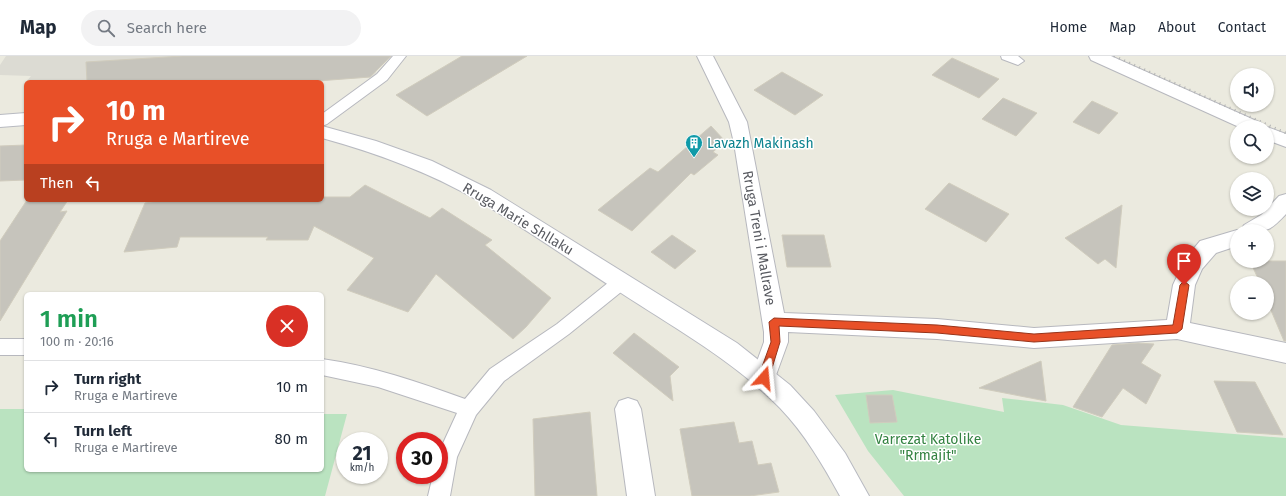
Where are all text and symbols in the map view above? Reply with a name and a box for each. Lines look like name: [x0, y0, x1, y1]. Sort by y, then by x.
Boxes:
search box: [81, 10, 361, 46]
text: Map: [20, 16, 57, 39]
icon: search: [95, 17, 117, 39]
text: Search here: [127, 19, 207, 37]
text: Home: [1050, 19, 1087, 36]
text: Map: [1109, 19, 1136, 36]
text: About: [1158, 19, 1196, 36]
text: Contact: [1218, 19, 1266, 36]
map controls: [1230, 68, 1274, 320]
button: sound: [1230, 68, 1274, 112]
text: 10 m: [106, 94, 166, 127]
icon: right: [40, 96, 92, 148]
button: search: [1230, 120, 1274, 164]
text: Rruga e Martireve: [106, 128, 250, 150]
building icon: Lavazh Makinash: [684, 133, 704, 158]
place label: Lavazh Makinash: [707, 135, 814, 152]
street label: Rruga Treni i Mallrave: [739, 169, 779, 307]
icon: left: [82, 172, 104, 194]
button: layers: [1230, 172, 1274, 216]
text: Then: [40, 174, 74, 192]
street label: Rruga Marie Shllaku: [459, 179, 577, 259]
button: +: [1230, 224, 1274, 268]
pin: [1167, 244, 1201, 285]
icon: arrive: [1173, 250, 1195, 272]
button: −: [1230, 276, 1274, 320]
text: 1 min: [40, 305, 98, 333]
button: close: [266, 305, 308, 347]
text: 100 m · 20:16: [40, 334, 114, 349]
position arrow: [743, 357, 785, 399]
text: Turn right: [74, 370, 141, 388]
icon: right: [40, 376, 62, 398]
text: 10 m: [276, 378, 308, 396]
text: Rruga e Martireve: [74, 388, 178, 403]
text: Turn left: [74, 422, 132, 440]
icon: left: [40, 428, 62, 450]
text: 80 m: [275, 430, 308, 448]
park label: Varrezat Katolike "Rrmajit": [875, 431, 981, 464]
speed limit sign: 30: [396, 432, 448, 484]
text: Rruga e Martireve: [74, 440, 178, 455]
text: 21: [352, 441, 372, 465]
text: km/h: [350, 462, 374, 474]

